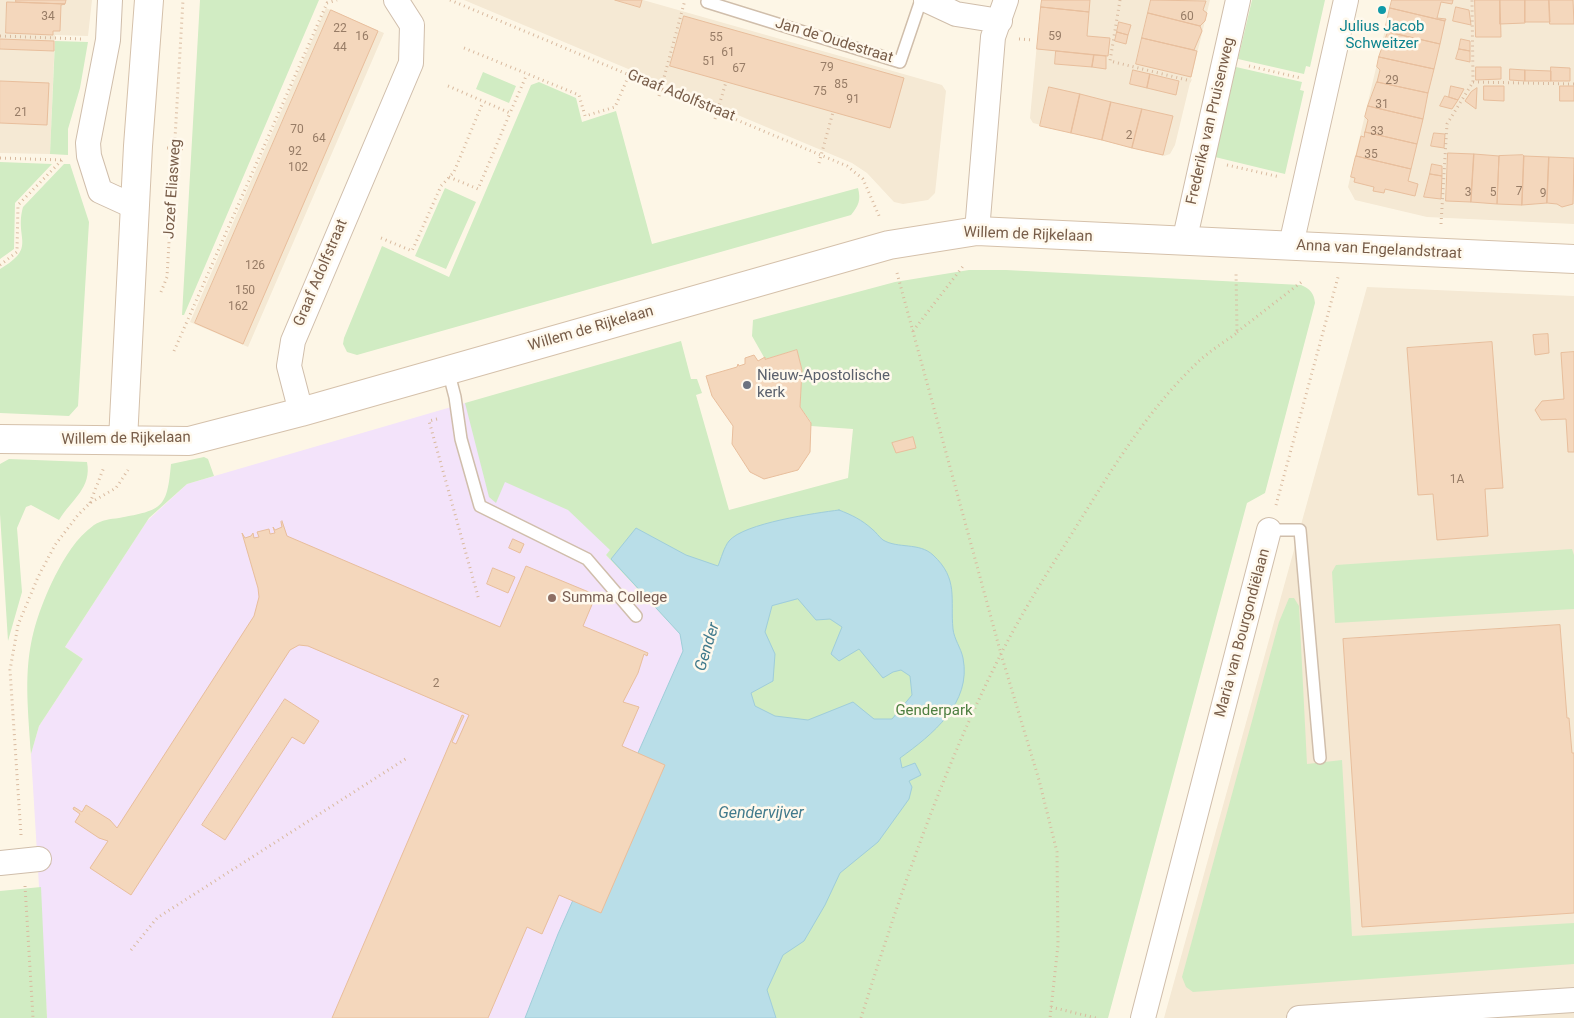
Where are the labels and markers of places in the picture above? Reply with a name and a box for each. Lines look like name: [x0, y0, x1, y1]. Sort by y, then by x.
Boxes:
marker: Julius Jacob Schweitzer: [1376, 4, 1388, 16]
place label: Julius Jacob Schweitzer: [1340, 18, 1424, 53]
place label: Nieuw-Apostolische kerk: [757, 367, 890, 402]
marker: Nieuw-Apostolische kerk: [741, 379, 753, 391]
place label: Summa College: [562, 589, 667, 607]
marker: Summa College: [546, 592, 558, 604]

